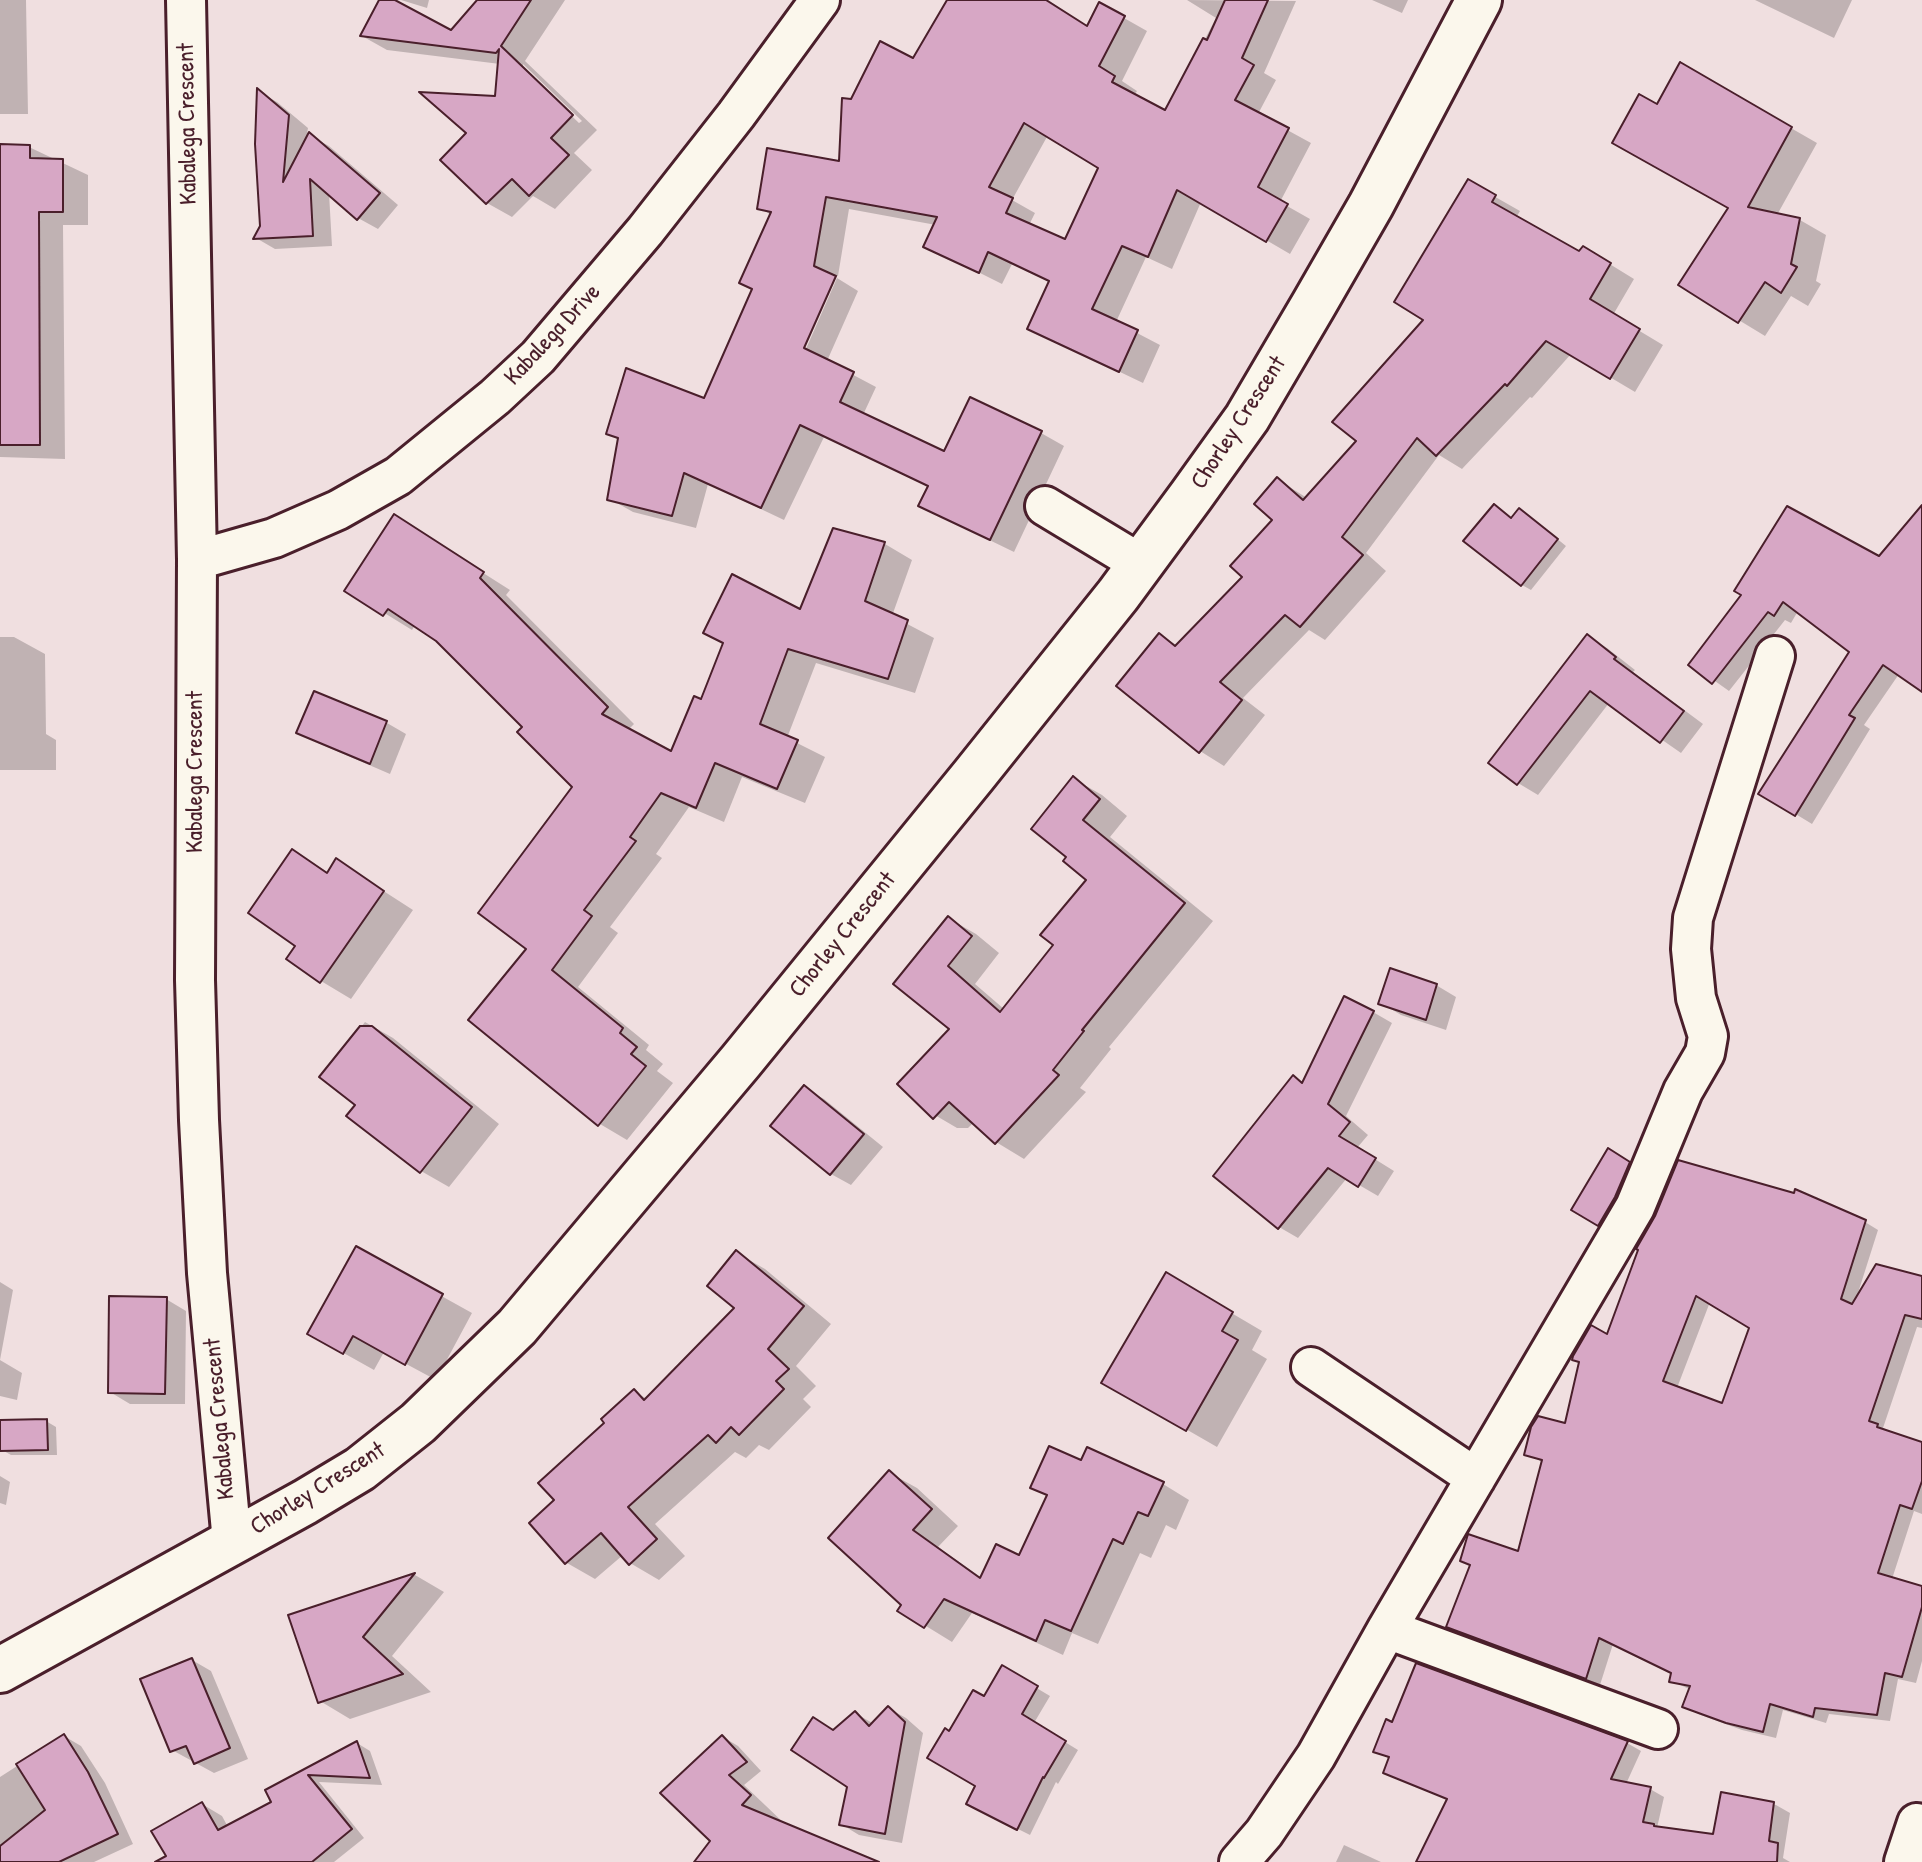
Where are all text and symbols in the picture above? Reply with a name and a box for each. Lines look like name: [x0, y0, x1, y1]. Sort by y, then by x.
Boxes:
street label: Kabalega Crescent: [172, 43, 204, 205]
street label: Kabalega Drive: [499, 278, 607, 392]
street label: Chorley Crescent: [1185, 351, 1293, 495]
street label: Kabalega Crescent: [182, 691, 210, 853]
street label: Chorley Crescent: [784, 867, 902, 1003]
street label: Kabalega Crescent: [199, 1337, 241, 1501]
street label: Chorley Crescent: [246, 1436, 390, 1542]

